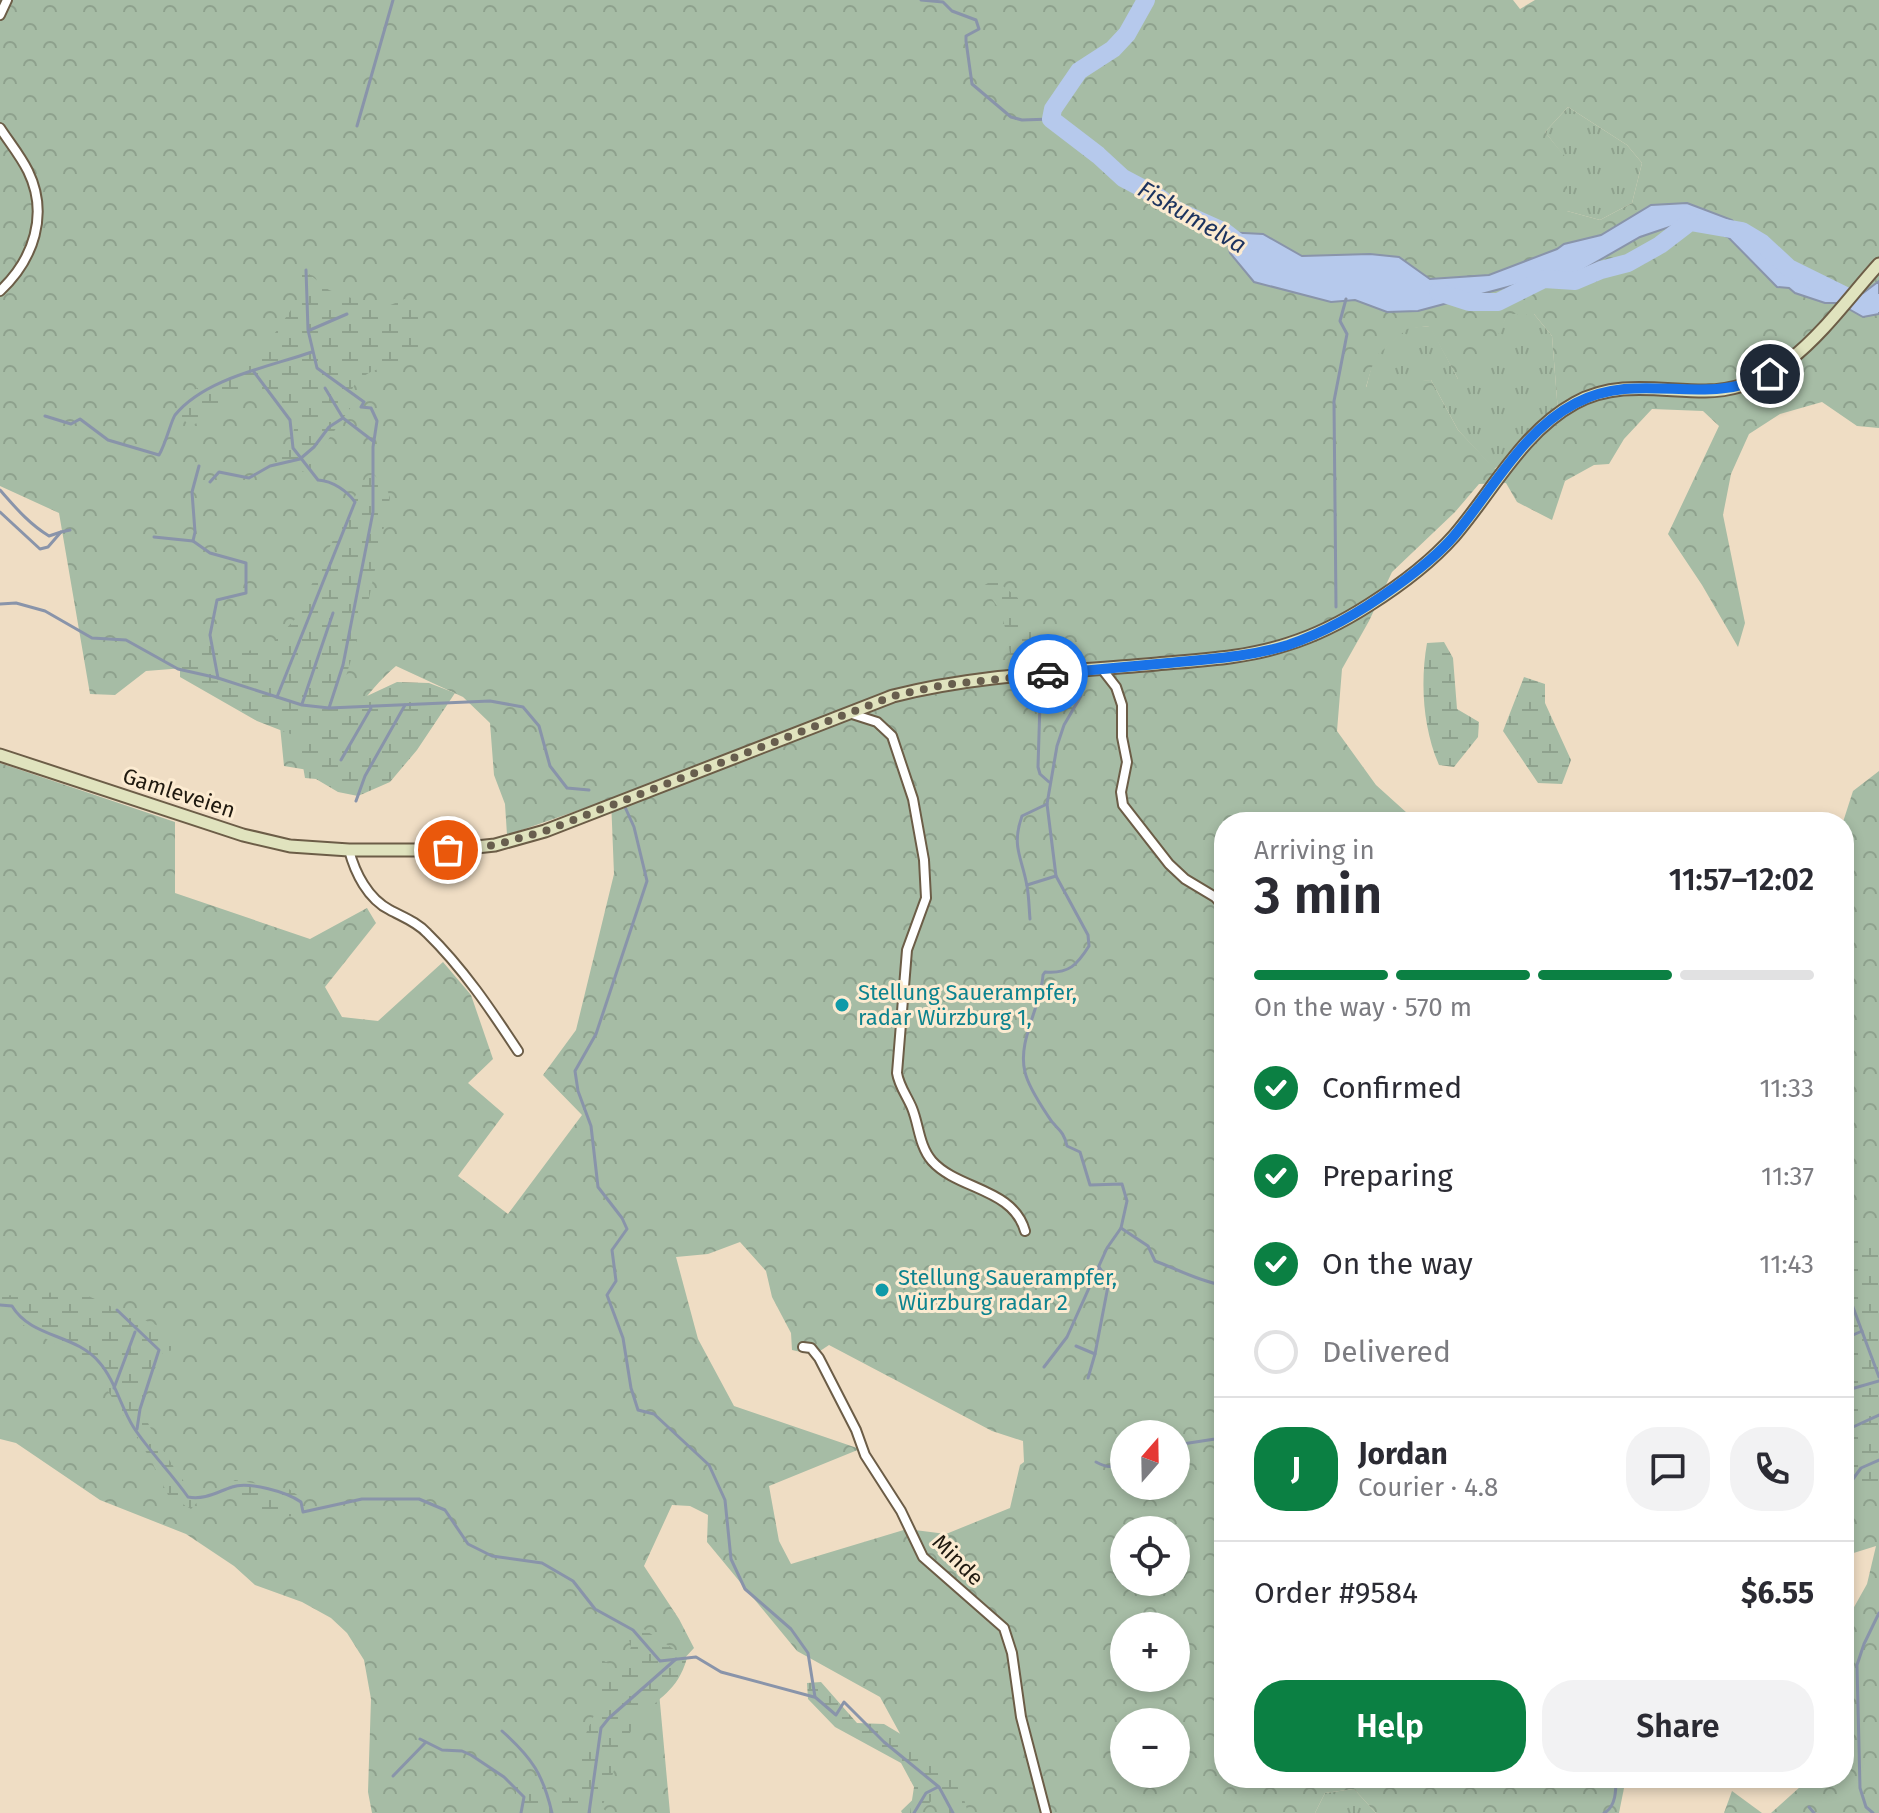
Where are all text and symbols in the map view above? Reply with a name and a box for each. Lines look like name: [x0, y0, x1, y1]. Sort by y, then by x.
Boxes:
water label: Fiskumelva: [1133, 175, 1251, 259]
pin: [1736, 340, 1804, 408]
icon: home: [1748, 352, 1792, 396]
courier: [1008, 634, 1088, 714]
icon: car: [1026, 652, 1070, 696]
street label: Gamleveien: [119, 762, 239, 824]
pin: [414, 816, 482, 884]
icon: bag: [426, 828, 470, 872]
text: Arriving in: [1254, 835, 1375, 866]
text: 11:57–12:02: [1669, 862, 1814, 898]
text: 3 min: [1254, 864, 1382, 927]
place label: Stellung Sauerampfer, radar Würzburg 1,: [858, 979, 1077, 1031]
text: On the way · 570 m: [1254, 992, 1472, 1023]
marker: Stellung Sauerampfer, radar Würzburg 1,: [833, 996, 851, 1014]
icon: check: [1254, 1066, 1298, 1110]
text: Confirmed: [1322, 1070, 1462, 1106]
text: 11:33: [1759, 1073, 1814, 1104]
icon: check: [1254, 1154, 1298, 1198]
text: Preparing: [1322, 1158, 1453, 1194]
text: 11:37: [1761, 1161, 1814, 1192]
icon: check: [1254, 1242, 1298, 1286]
text: On the way: [1322, 1246, 1473, 1282]
text: 11:43: [1759, 1249, 1814, 1280]
place label: Stellung Sauerampfer, Würzburg radar 2: [898, 1264, 1117, 1316]
marker: Stellung Sauerampfer, Würzburg radar 2: [873, 1281, 891, 1299]
text: Delivered: [1322, 1334, 1451, 1370]
north arrow: [1110, 1420, 1190, 1500]
map controls: [1110, 1420, 1190, 1788]
button: chat: [1626, 1427, 1710, 1511]
button: phone: [1730, 1427, 1814, 1511]
text: Jordan: [1358, 1436, 1448, 1472]
text: J: [1291, 1451, 1301, 1487]
text: Courier · 4.8: [1358, 1472, 1498, 1503]
button: locate: [1110, 1516, 1190, 1596]
street label: Minde: [927, 1529, 989, 1591]
text: Order #9584: [1254, 1575, 1418, 1611]
text: $6.55: [1741, 1575, 1814, 1611]
button: +: [1110, 1612, 1190, 1692]
button: Help: [1254, 1680, 1526, 1772]
button: Share: [1542, 1680, 1814, 1772]
button: −: [1110, 1708, 1190, 1788]

